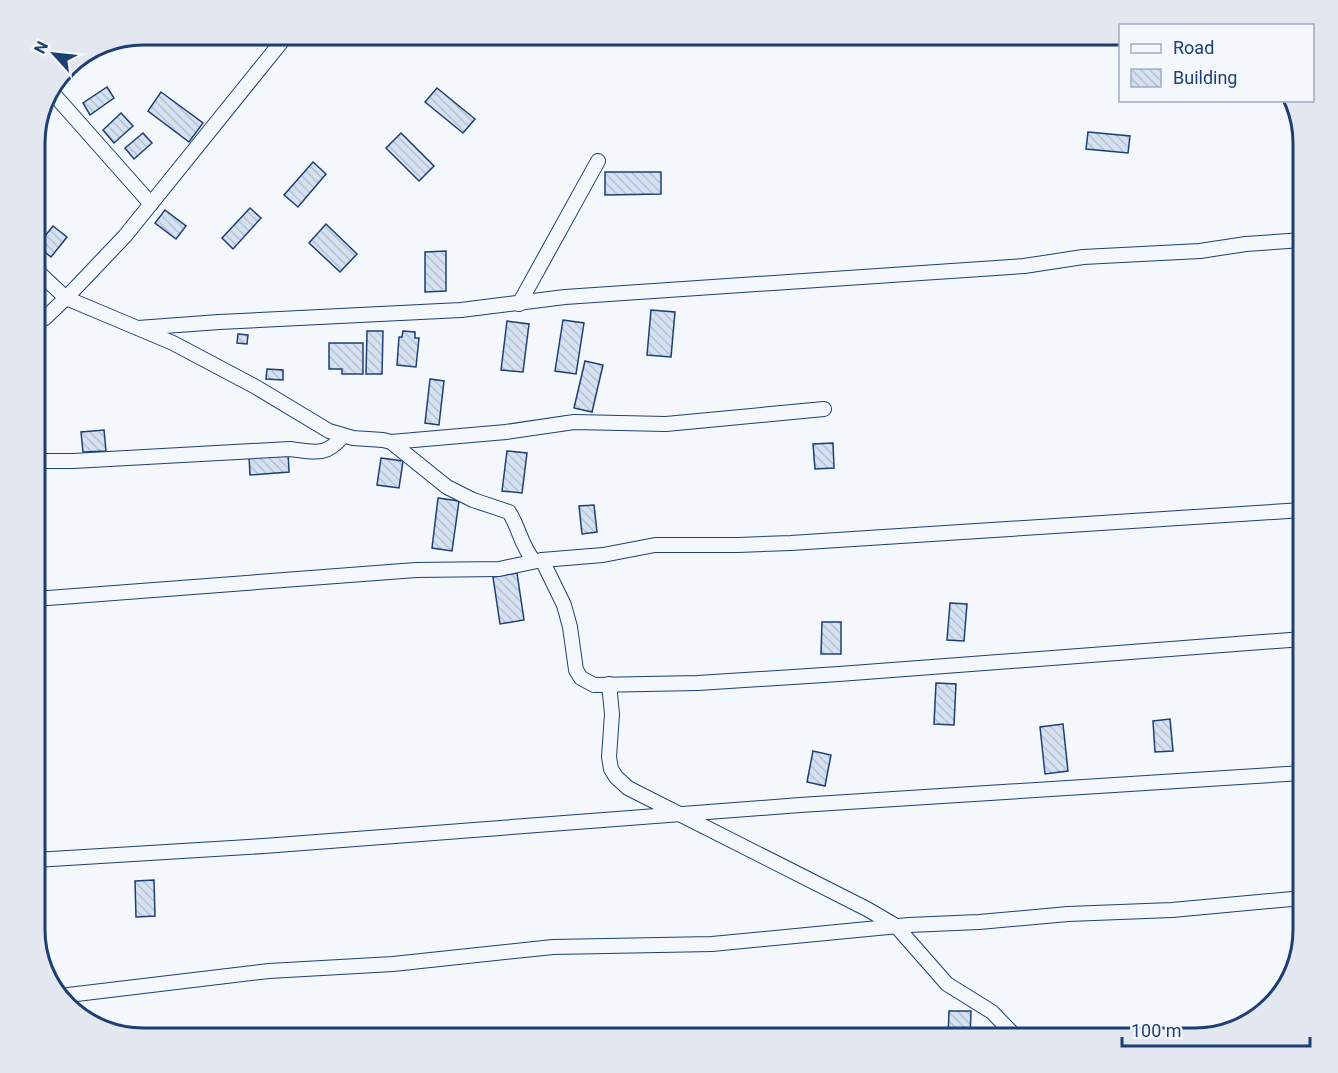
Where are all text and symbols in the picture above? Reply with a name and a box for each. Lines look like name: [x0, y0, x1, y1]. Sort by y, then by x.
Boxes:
north arrow: [24, 24, 84, 84]
legend: [1119, 24, 1314, 102]
text: Road: [1173, 37, 1214, 58]
text: N: [30, 38, 52, 57]
text: Building: [1173, 67, 1237, 88]
scale bar: [1122, 1010, 1310, 1048]
text: 100 m: [1131, 1020, 1182, 1041]

